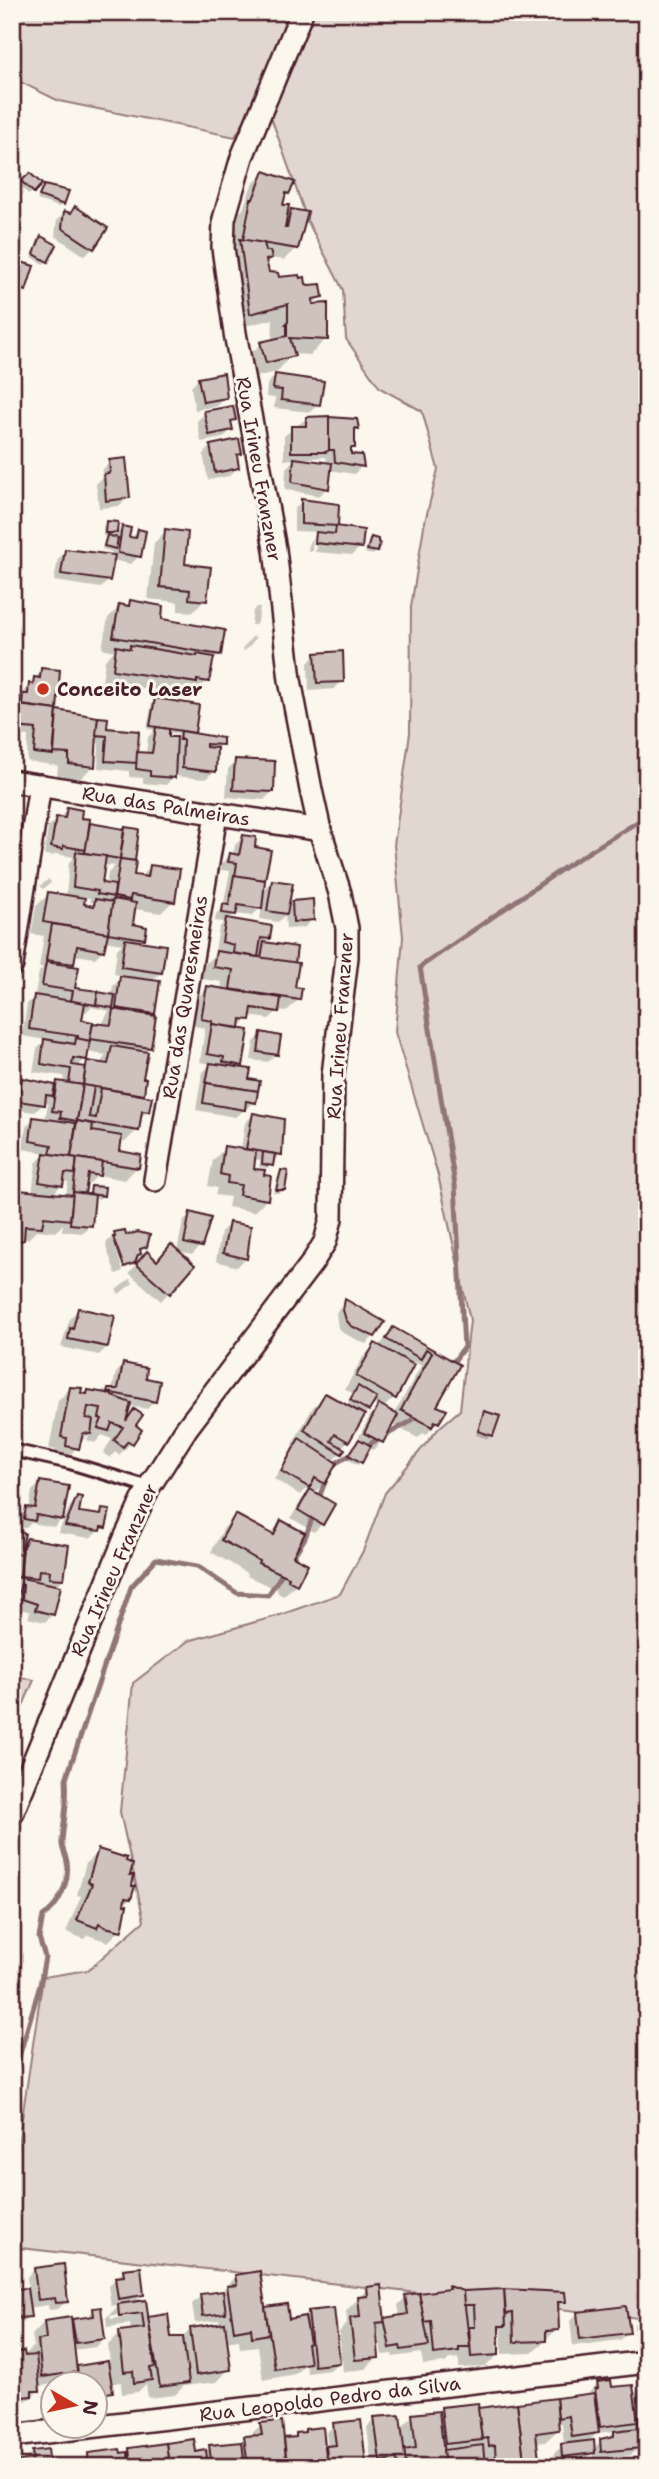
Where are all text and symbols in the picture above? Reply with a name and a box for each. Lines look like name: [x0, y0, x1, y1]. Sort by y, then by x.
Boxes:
street label: Rua Irineu Franzner: [230, 375, 288, 563]
place label: Conceito Laser: [57, 677, 202, 702]
marker: Conceito Laser: [35, 681, 51, 697]
street label: Rua das Palmeiras: [80, 780, 252, 832]
street label: Rua das Quaresmeiras: [157, 893, 213, 1101]
street label: Rua Irineu Franzner: [321, 932, 359, 1120]
street label: Rua Irineu Franzner: [65, 1479, 163, 1661]
north arrow: [38, 2370, 108, 2440]
street label: Rua Leopoldo Pedro da Silva: [198, 2371, 462, 2427]
text: N: [77, 2398, 104, 2417]

